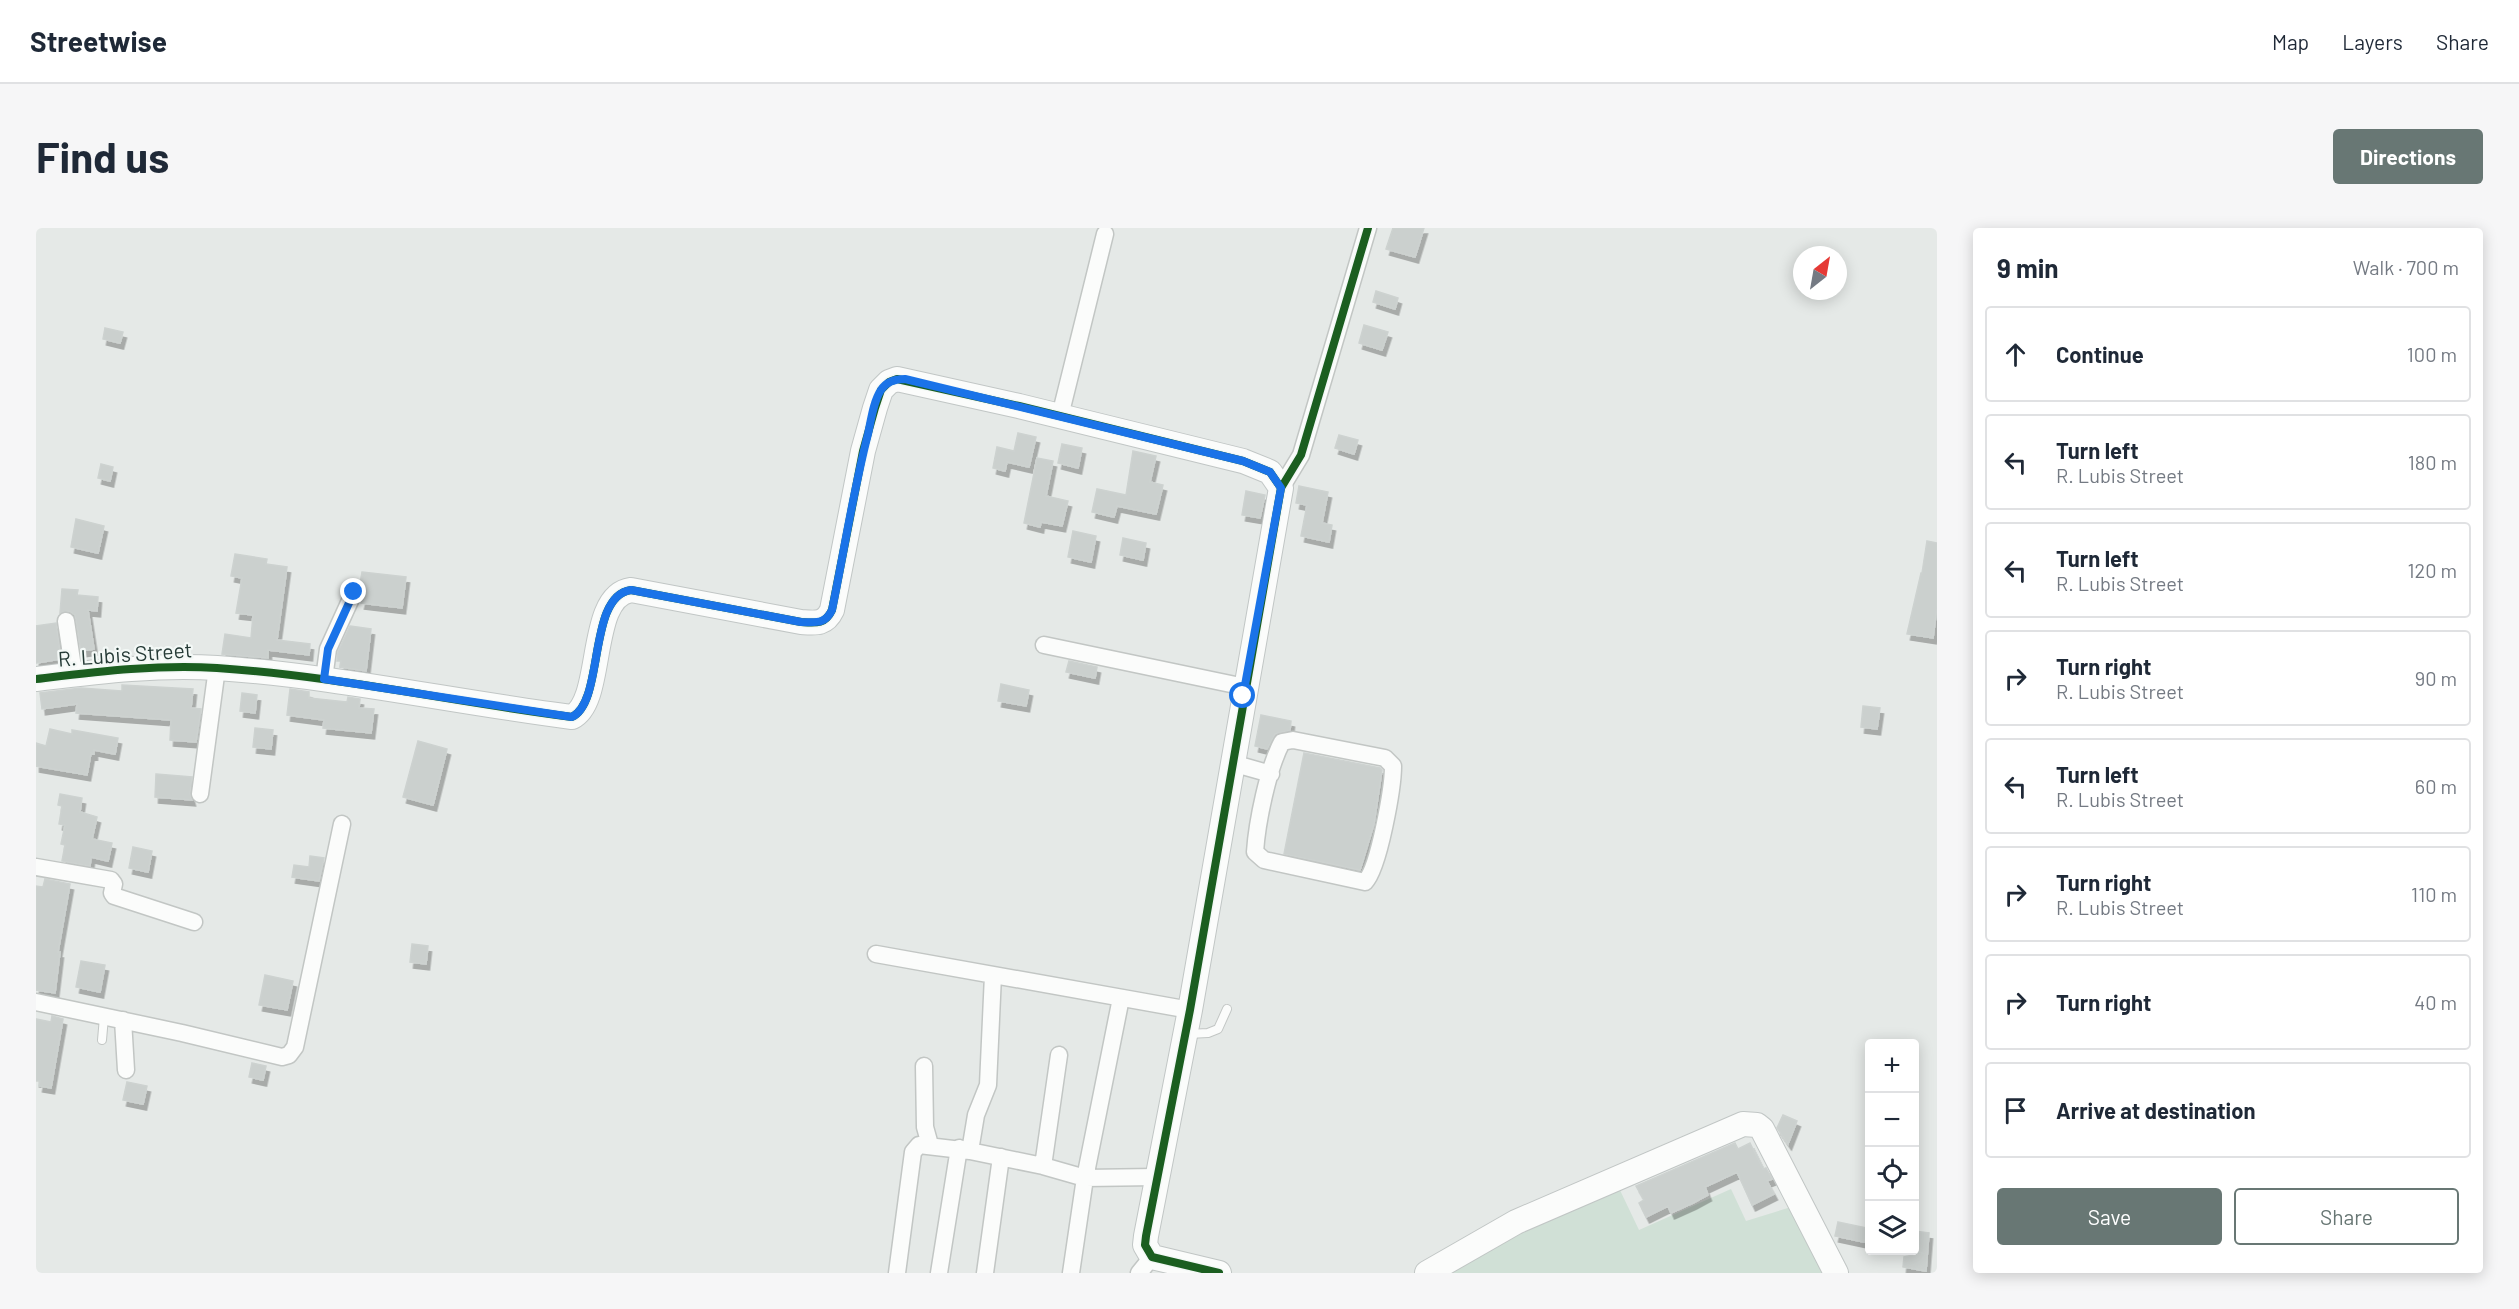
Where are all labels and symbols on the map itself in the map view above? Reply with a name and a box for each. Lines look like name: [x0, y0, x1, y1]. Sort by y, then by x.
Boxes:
north arrow: [1793, 246, 1847, 300]
route end: [340, 578, 366, 604]
street label: R. Lubis Street: [57, 636, 193, 671]
route start: [1229, 682, 1255, 708]

